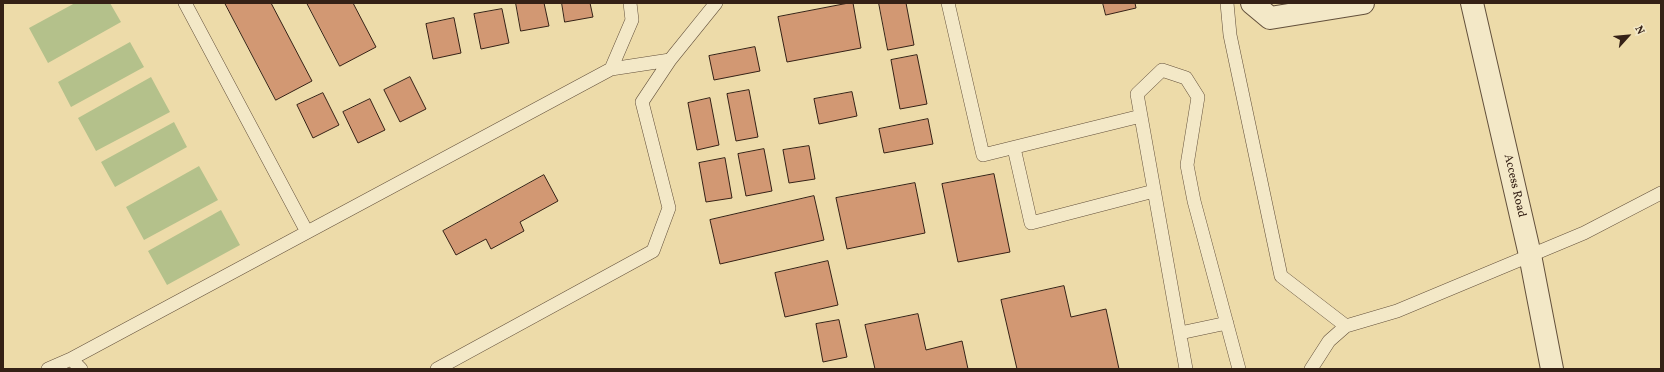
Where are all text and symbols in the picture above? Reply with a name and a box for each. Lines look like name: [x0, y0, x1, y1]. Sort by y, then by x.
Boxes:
north arrow: [1608, 16, 1648, 56]
text: N: [1631, 23, 1648, 37]
street label: Access Road: [1500, 153, 1528, 219]

